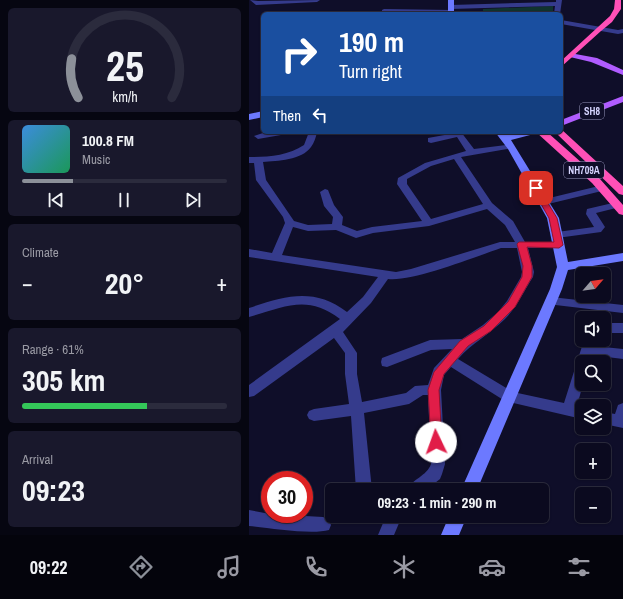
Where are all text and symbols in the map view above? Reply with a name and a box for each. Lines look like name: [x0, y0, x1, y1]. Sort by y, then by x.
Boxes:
text: 190 m: [339, 23, 404, 61]
icon: right: [273, 28, 325, 80]
text: 25: [106, 38, 143, 94]
text: Turn right: [339, 59, 402, 84]
text: km/h: [112, 87, 137, 106]
road number: SH8: [580, 103, 604, 119]
icon: left: [309, 104, 331, 126]
text: Then: [273, 105, 301, 126]
text: 100.8 FM: [82, 130, 134, 151]
text: Music: [82, 151, 110, 168]
road number: NH709A: [564, 162, 604, 178]
pin: [519, 171, 553, 205]
icon: arrive: [525, 177, 547, 199]
icon: previous: [45, 189, 67, 211]
icon: pause: [113, 189, 135, 211]
icon: next: [182, 189, 204, 211]
text: Climate: [22, 244, 59, 261]
text: 20°: [105, 263, 144, 303]
north arrow: [575, 267, 611, 303]
map controls: [575, 267, 611, 523]
text: −: [22, 268, 33, 298]
text: +: [216, 268, 227, 298]
button: sound: [575, 311, 611, 347]
text: Range · 61%: [22, 341, 84, 358]
button: search: [575, 355, 611, 391]
text: 305 km: [22, 360, 105, 400]
button: layers: [575, 399, 611, 435]
position arrow: [415, 421, 457, 463]
button: +: [575, 443, 611, 479]
text: Arrival: [22, 451, 53, 468]
text: 09:23: [22, 470, 85, 510]
speed limit sign: 30: [261, 471, 313, 523]
button: −: [575, 487, 611, 523]
text: 09:23 · 1 min · 290 m: [378, 492, 496, 513]
icon: directions: [127, 553, 155, 581]
icon: music: [215, 553, 243, 581]
icon: phone: [302, 553, 330, 581]
icon: climate: [390, 553, 418, 581]
icon: car: [478, 553, 506, 581]
icon: filters: [565, 553, 593, 581]
text: 09:22: [30, 555, 68, 580]

